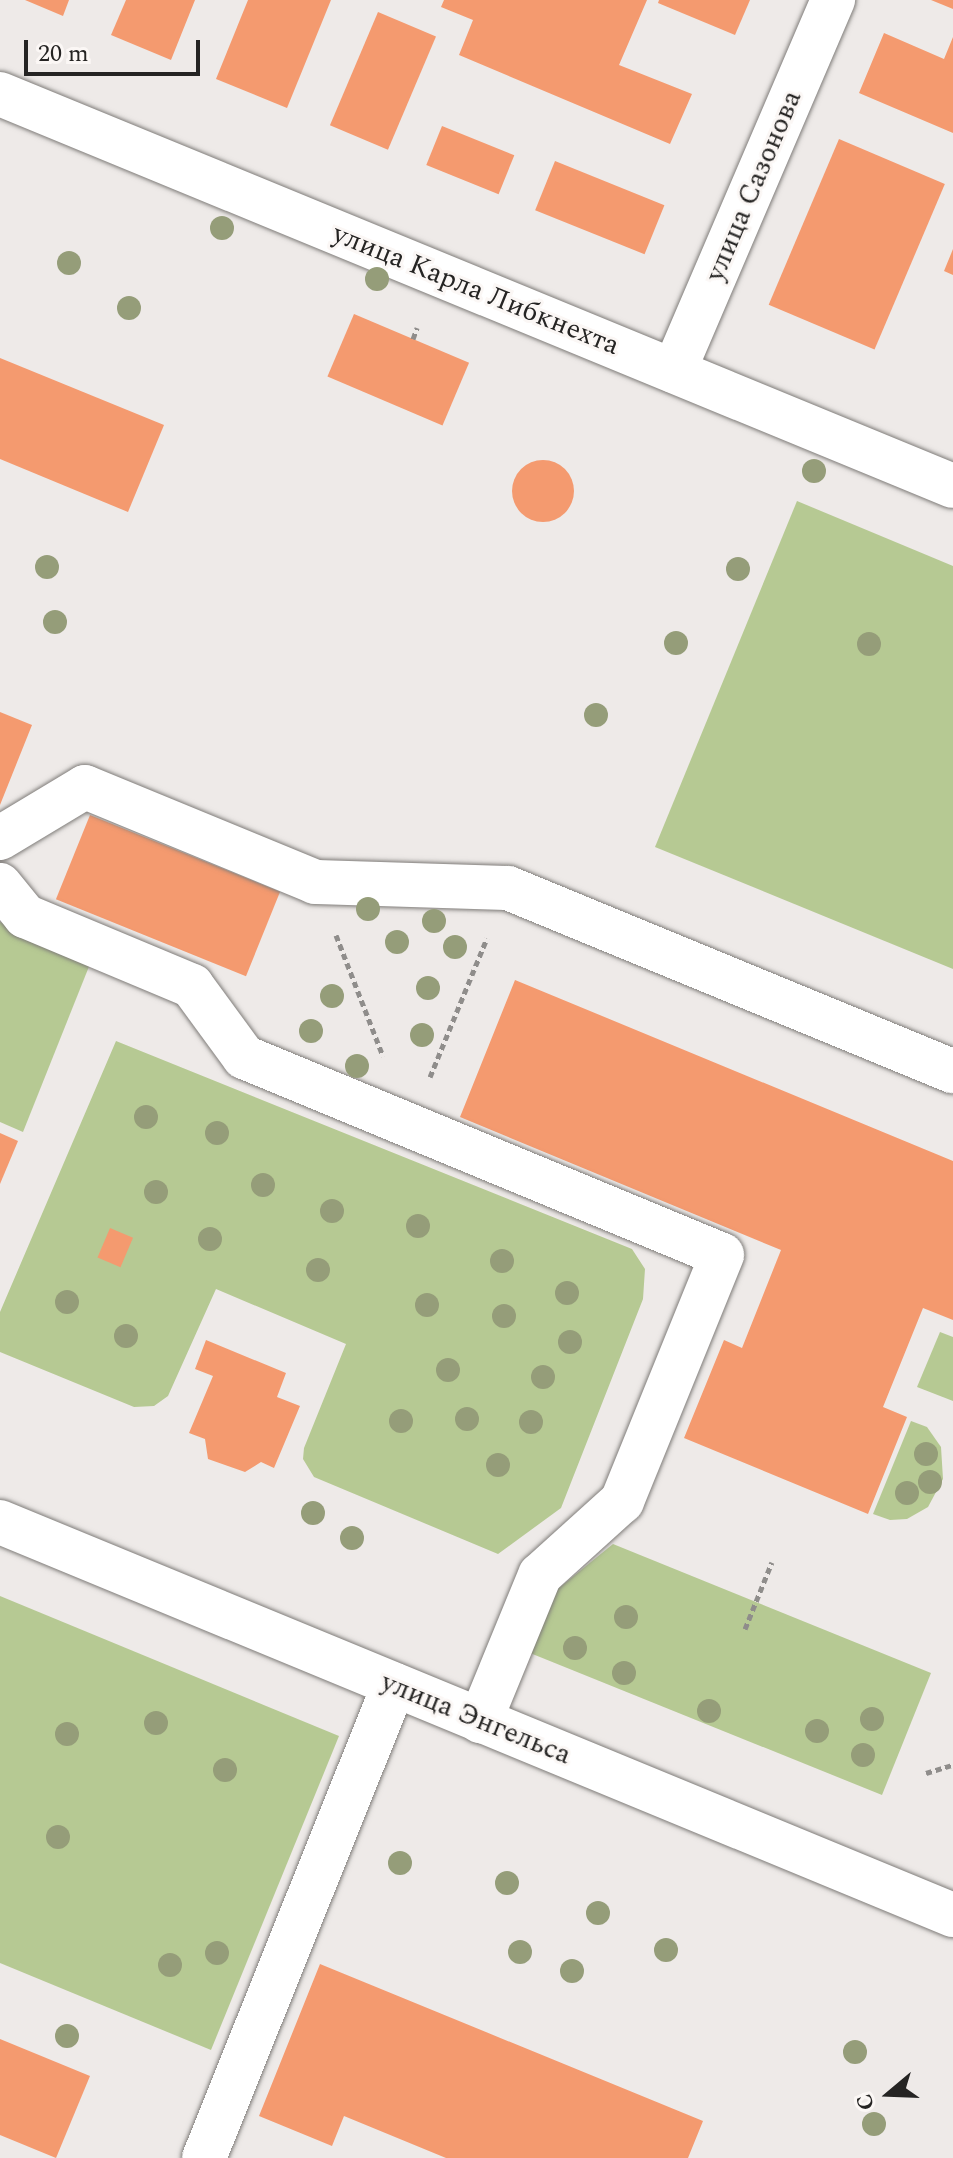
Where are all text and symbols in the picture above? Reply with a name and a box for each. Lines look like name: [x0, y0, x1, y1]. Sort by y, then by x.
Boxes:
scale bar: [28, 24, 204, 74]
text: 20 m: [38, 36, 89, 72]
street label: улица Сазонова: [699, 85, 809, 287]
street label: улица Карла Либкнехта: [328, 217, 624, 363]
street label: улица Энгельса: [376, 1666, 576, 1772]
north arrow: [849, 2054, 929, 2134]
text: С: [848, 2089, 884, 2115]

